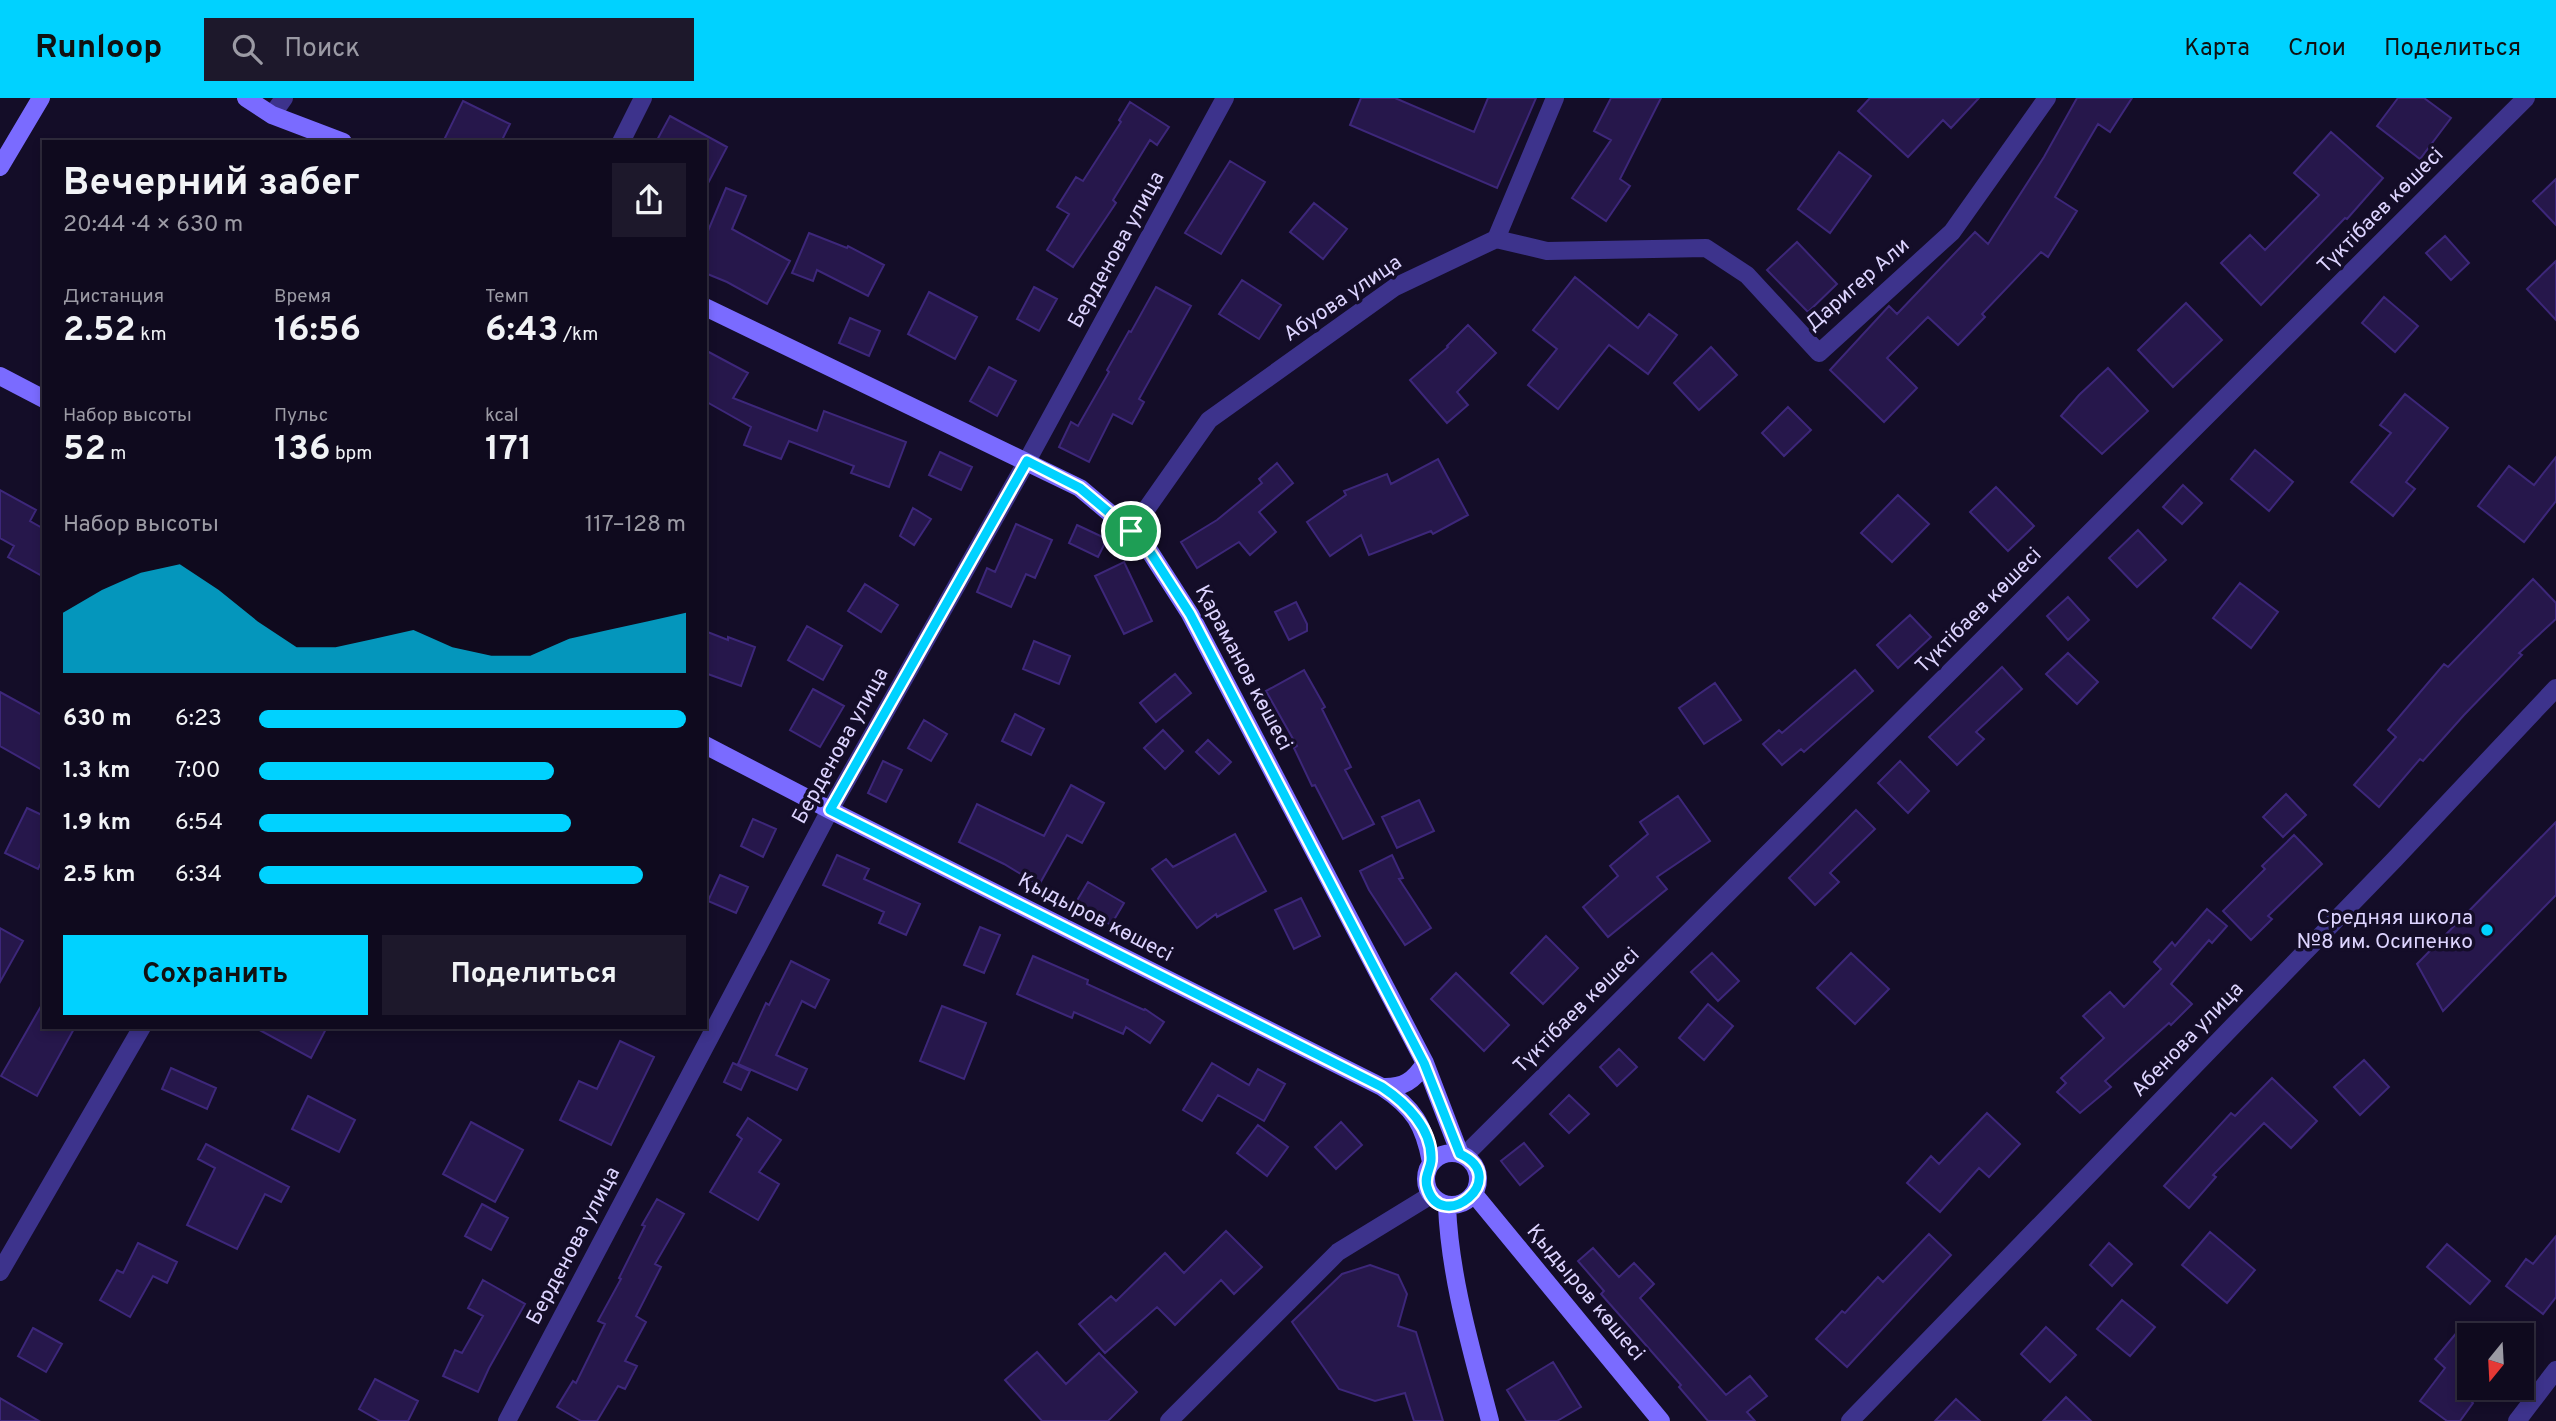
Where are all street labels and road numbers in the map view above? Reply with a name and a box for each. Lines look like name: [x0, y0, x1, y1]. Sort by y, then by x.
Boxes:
street label: Түктібаев көшесі: [2312, 142, 2450, 280]
street label: Берденова улица: [1063, 167, 1171, 333]
street label: Даригер Али: [1800, 232, 1916, 338]
street label: Абуова улица: [1279, 250, 1407, 348]
street label: Түктібаев көшесі: [1910, 542, 2048, 680]
street label: Қараманов көшесі: [1188, 580, 1298, 756]
street label: Берденова улица: [787, 663, 895, 829]
street label: Қыдыров көшесі: [1013, 867, 1177, 969]
street label: Түктібаев көшесі: [1508, 942, 1646, 1080]
street label: Абенова улица: [2126, 977, 2250, 1103]
street label: Берденова улица: [521, 1162, 627, 1330]
street label: Қыдыров көшесі: [1520, 1219, 1650, 1367]

